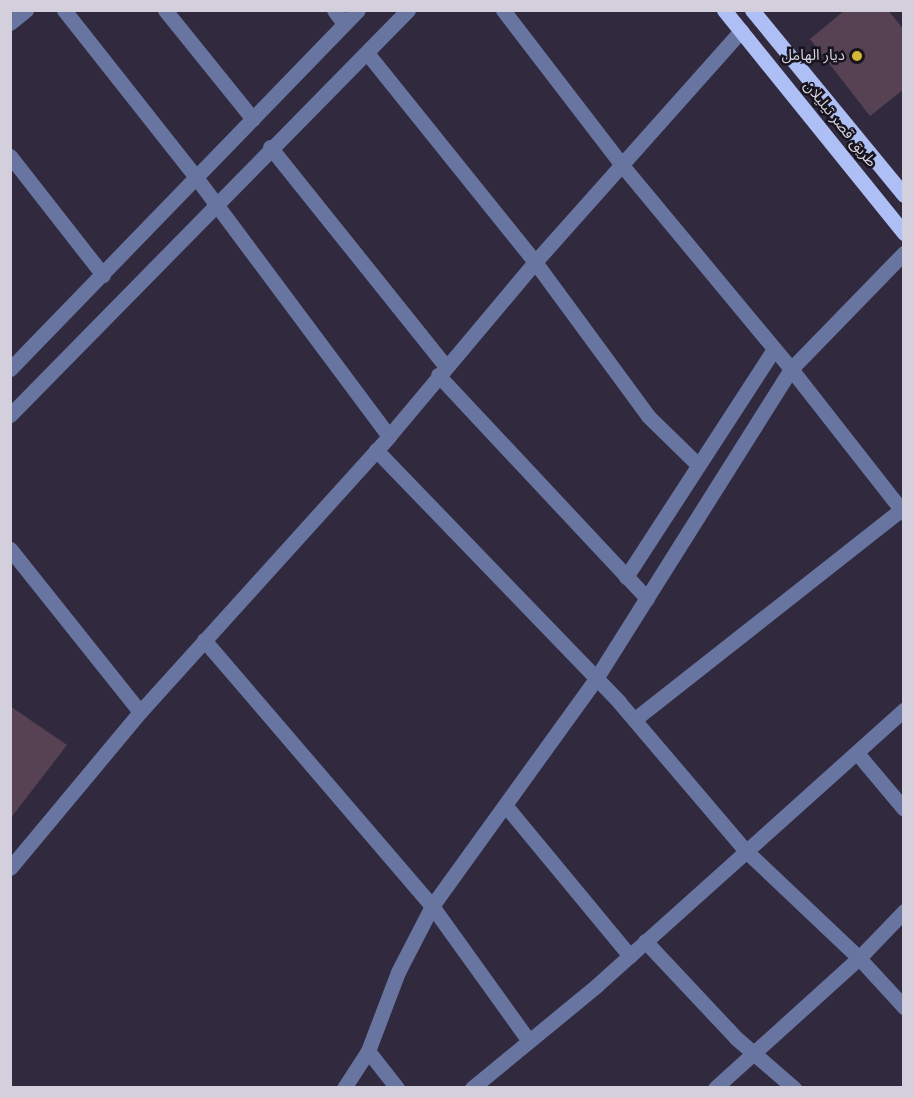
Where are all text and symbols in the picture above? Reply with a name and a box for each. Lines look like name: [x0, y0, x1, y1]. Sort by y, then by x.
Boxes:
place label: ديار الهامل: [781, 47, 845, 65]
marker: ديار الهامل: [850, 49, 864, 63]
street label: طريق قصر تيليلان: [800, 77, 880, 171]

